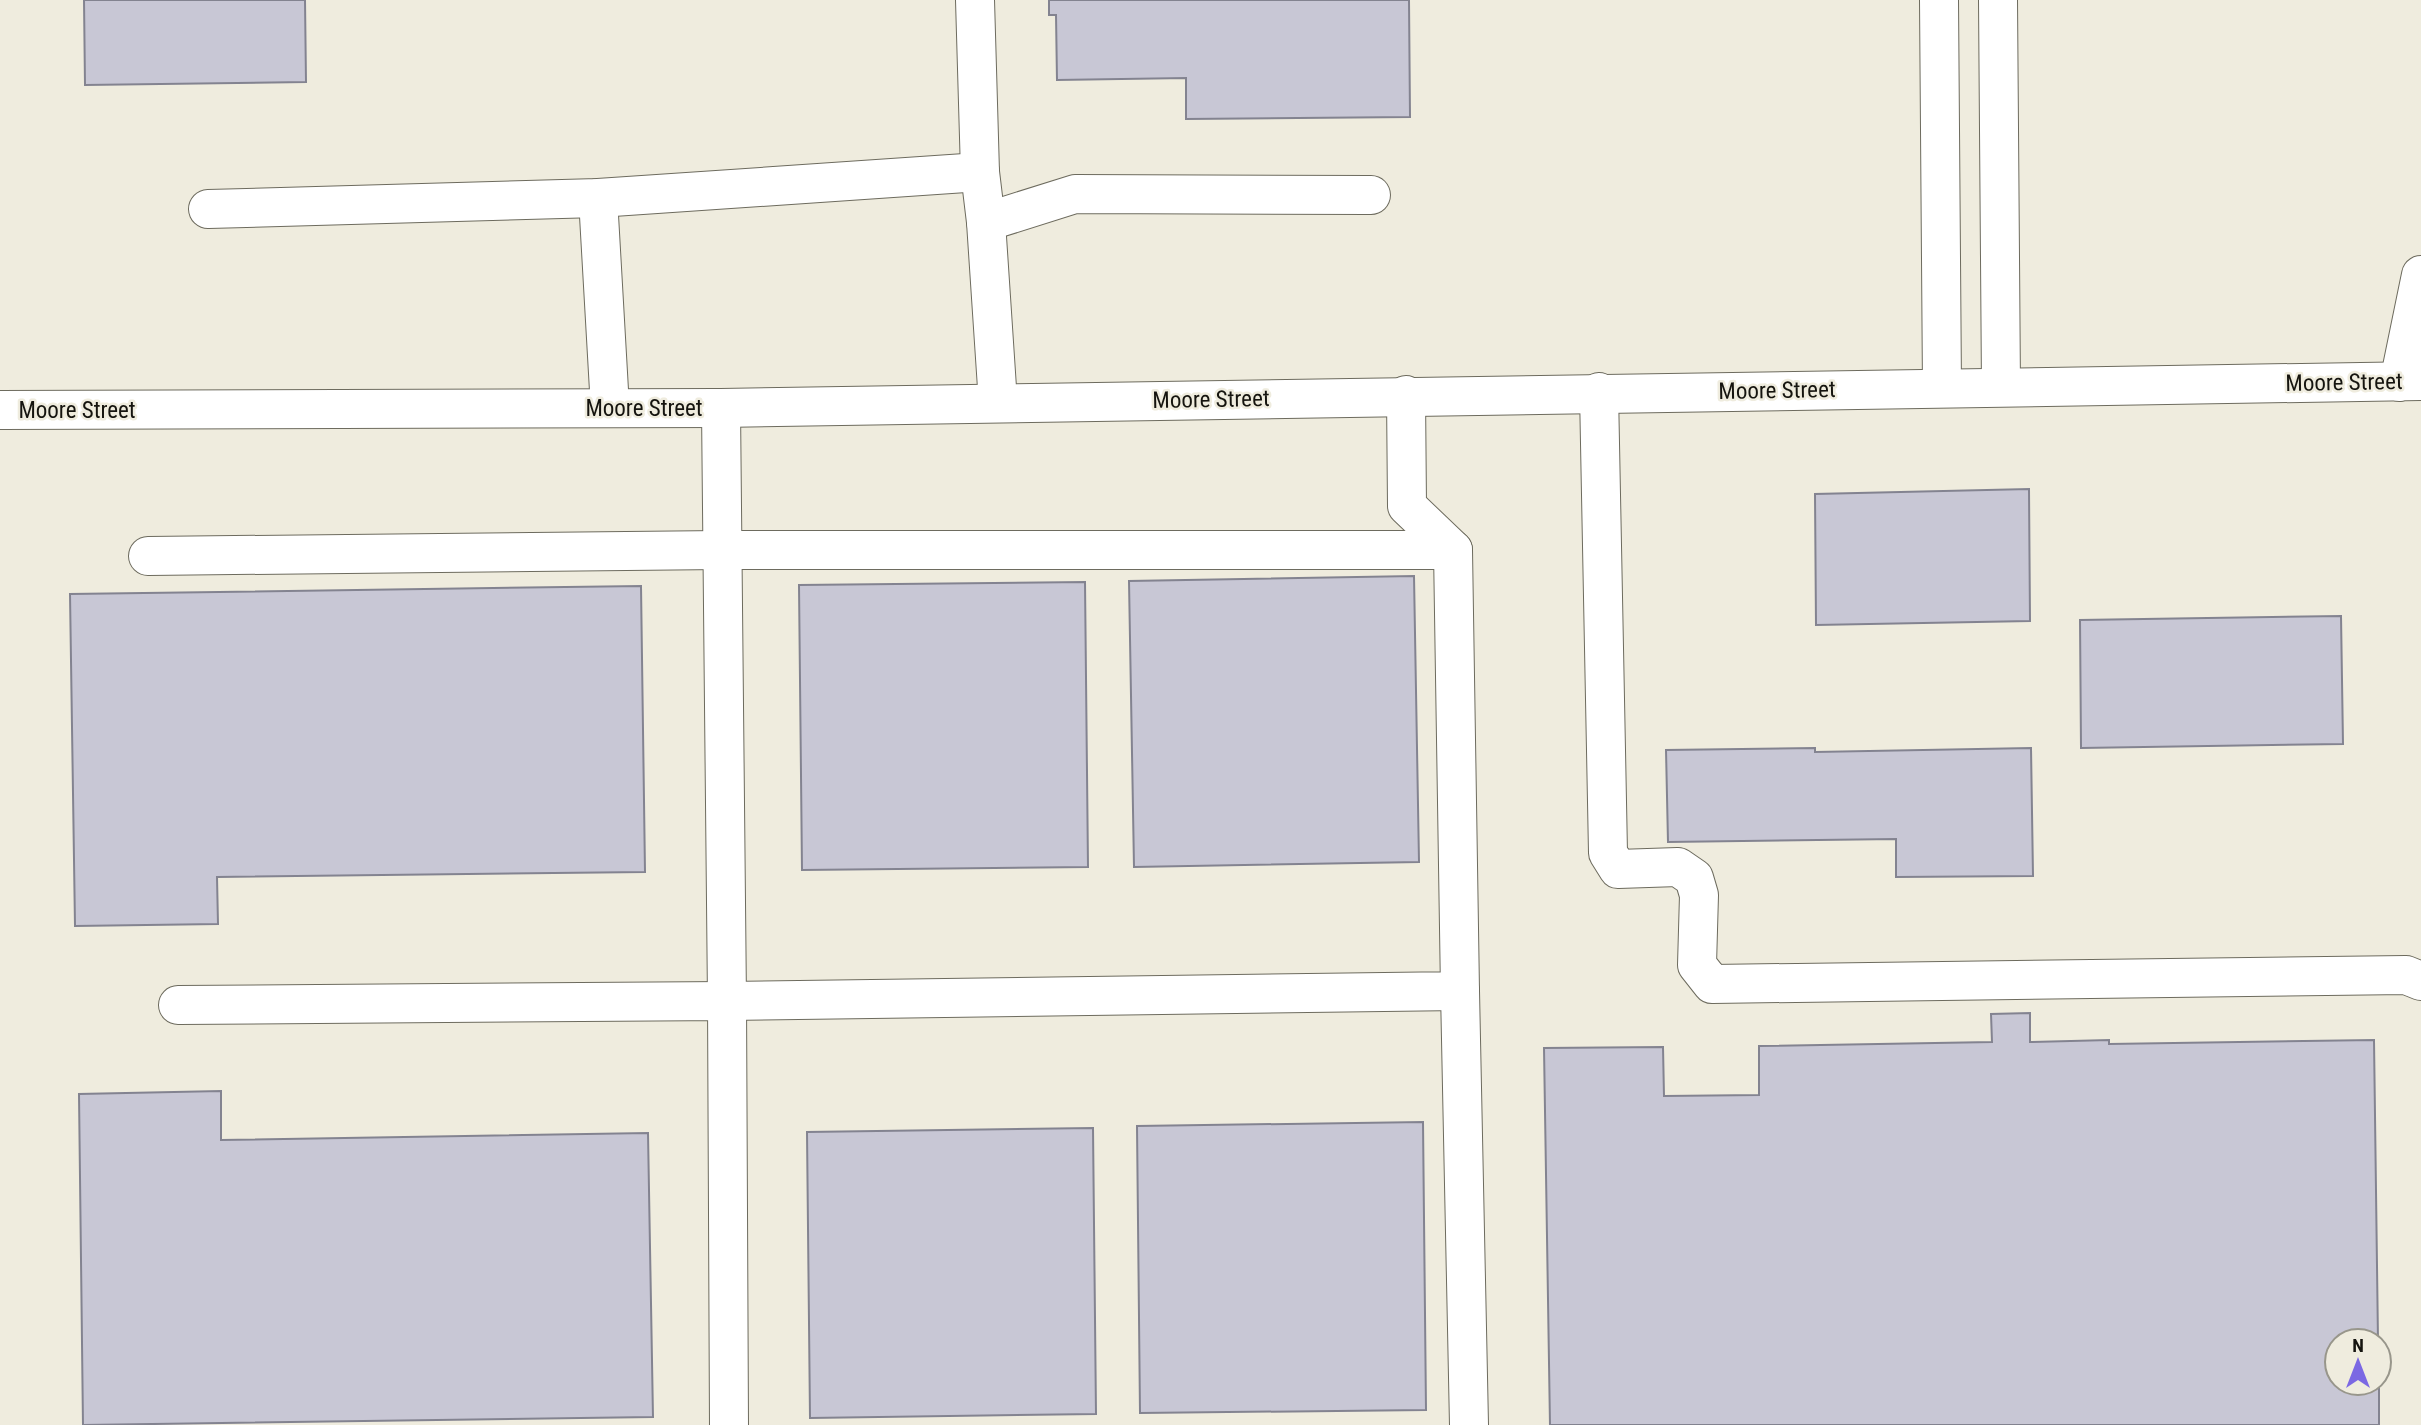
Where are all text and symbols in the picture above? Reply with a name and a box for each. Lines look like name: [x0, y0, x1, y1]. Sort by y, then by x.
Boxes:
street label: Moore Street: [2285, 368, 2403, 397]
street label: Moore Street: [1718, 376, 1836, 405]
street label: Moore Street: [1152, 385, 1270, 414]
street label: Moore Street: [585, 395, 703, 422]
street label: Moore Street: [18, 397, 136, 424]
north arrow: [2323, 1327, 2393, 1397]
text: N: [2352, 1334, 2364, 1357]

